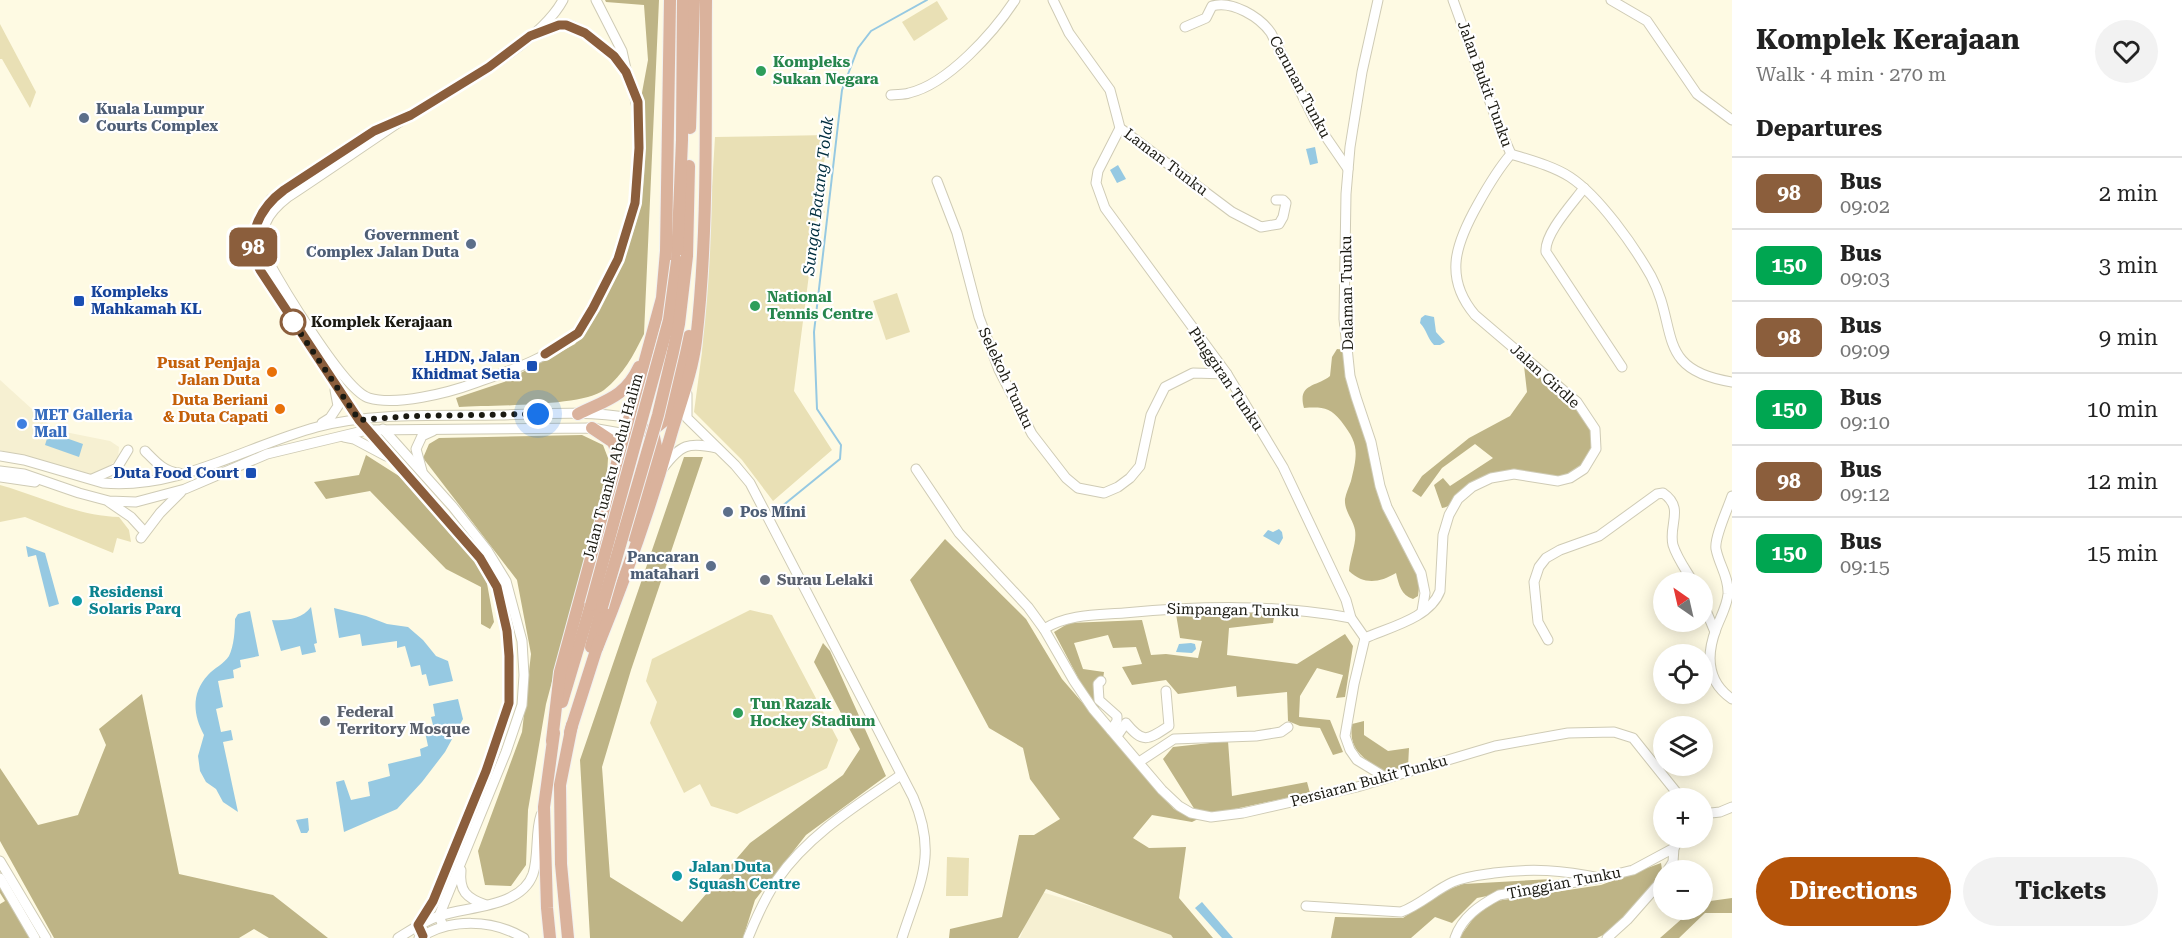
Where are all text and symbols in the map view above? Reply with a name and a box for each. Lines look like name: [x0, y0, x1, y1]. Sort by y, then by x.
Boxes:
street label: Jalan Bukit Tunku: [1454, 19, 1516, 150]
button: heart: [2095, 20, 2158, 83]
text: Komplek Kerajaan: [1756, 23, 2020, 56]
street label: Cerunan Tunku: [1265, 33, 1335, 142]
place label: Kompleks Sukan Negara: [773, 53, 879, 88]
text: Walk · 4 min · 270 m: [1756, 62, 1946, 86]
marker: Kompleks Sukan Negara: [754, 64, 768, 78]
place label: Kuala Lumpur Courts Complex: [96, 100, 218, 135]
marker: Kuala Lumpur Courts Complex: [77, 111, 91, 125]
water label: Sungai Batang Tolak: [799, 115, 837, 277]
text: Departures: [1756, 116, 1882, 141]
street label: Laman Tunku: [1121, 125, 1212, 200]
text: Bus: [1840, 169, 1882, 194]
text: 98: [1777, 181, 1801, 205]
text: 2 min: [2099, 181, 2158, 206]
text: 09:02: [1840, 194, 1890, 218]
place label: Government Complex Jalan Duta: [306, 226, 459, 261]
line badge: 98: [226, 228, 280, 266]
text: 98: [241, 235, 265, 259]
street label: Dalaman Tunku: [1337, 235, 1357, 351]
marker: Government Complex Jalan Duta: [464, 237, 478, 251]
text: Bus: [1840, 241, 1882, 266]
text: 150: [1771, 253, 1807, 277]
text: 3 min: [2099, 253, 2158, 278]
text: 09:03: [1840, 266, 1890, 290]
place label: Kompleks Mahkamah KL: [91, 283, 202, 318]
place label: National Tennis Centre: [767, 288, 874, 323]
marker: Kompleks Mahkamah KL: [72, 294, 86, 308]
marker: National Tennis Centre: [748, 299, 762, 313]
marker: Komplek Kerajaan: [280, 309, 306, 335]
place label: Komplek Kerajaan: [311, 313, 452, 331]
text: Bus: [1840, 313, 1882, 338]
street label: Pinggiran Tunku: [1185, 324, 1268, 435]
street label: Selekoh Tunku: [975, 325, 1038, 432]
text: 98: [1777, 325, 1801, 349]
text: 9 min: [2099, 325, 2158, 350]
text: 09:09: [1840, 338, 1890, 362]
street label: Jalan Girdle: [1507, 340, 1583, 412]
place label: LHDN, Jalan Khidmat Setia: [412, 348, 520, 383]
place label: Pusat Penjaja Jalan Duta: [157, 354, 260, 389]
marker: LHDN, Jalan Khidmat Setia: [525, 359, 539, 373]
marker: Pusat Penjaja Jalan Duta: [265, 365, 279, 379]
street label: Jalan Tuanku Abdul Halim: [579, 371, 647, 563]
text: Bus: [1840, 385, 1882, 410]
place label: Duta Beriani & Duta Capati: [163, 391, 268, 426]
text: 150: [1771, 397, 1807, 421]
text: 10 min: [2087, 397, 2158, 422]
your location: [523, 399, 553, 429]
marker: Duta Beriani & Duta Capati: [273, 402, 287, 416]
place label: MET Galleria Mall: [34, 406, 133, 441]
text: 09:10: [1840, 410, 1890, 434]
marker: MET Galleria Mall: [15, 417, 29, 431]
text: Bus: [1840, 457, 1882, 482]
place label: Duta Food Court: [113, 464, 239, 482]
marker: Duta Food Court: [244, 466, 258, 480]
text: 98: [1777, 469, 1801, 493]
text: 12 min: [2087, 469, 2158, 494]
text: 09:12: [1840, 482, 1890, 506]
place label: Pos Mini: [740, 503, 806, 521]
marker: Pos Mini: [721, 505, 735, 519]
text: Bus: [1840, 529, 1882, 554]
text: 150: [1771, 541, 1807, 565]
text: 15 min: [2087, 541, 2158, 566]
place label: Pancaran matahari: [627, 548, 699, 583]
text: 09:15: [1840, 554, 1890, 578]
marker: Pancaran matahari: [704, 559, 718, 573]
place label: Surau Lelaki: [777, 571, 873, 589]
north arrow: [1653, 572, 1713, 632]
map controls: [1653, 572, 1713, 920]
marker: Surau Lelaki: [758, 573, 772, 587]
place label: Residensi Solaris Parq: [89, 583, 181, 618]
marker: Residensi Solaris Parq: [70, 594, 84, 608]
street label: Simpangan Tunku: [1167, 600, 1300, 620]
button: locate: [1653, 644, 1713, 704]
place label: Tun Razak Hockey Stadium: [750, 695, 876, 730]
place label: Federal Territory Mosque: [337, 703, 470, 738]
marker: Tun Razak Hockey Stadium: [731, 706, 745, 720]
marker: Federal Territory Mosque: [318, 714, 332, 728]
button: layers: [1653, 716, 1713, 776]
street label: Persiaran Bukit Tunku: [1289, 751, 1450, 811]
button: +: [1653, 788, 1713, 848]
button: Directions: [1756, 857, 1951, 926]
button: Tickets: [1963, 857, 2158, 926]
place label: Jalan Duta Squash Centre: [689, 858, 800, 893]
button: −: [1653, 860, 1713, 920]
street label: Tinggian Tunku: [1506, 863, 1623, 903]
marker: Jalan Duta Squash Centre: [670, 869, 684, 883]

